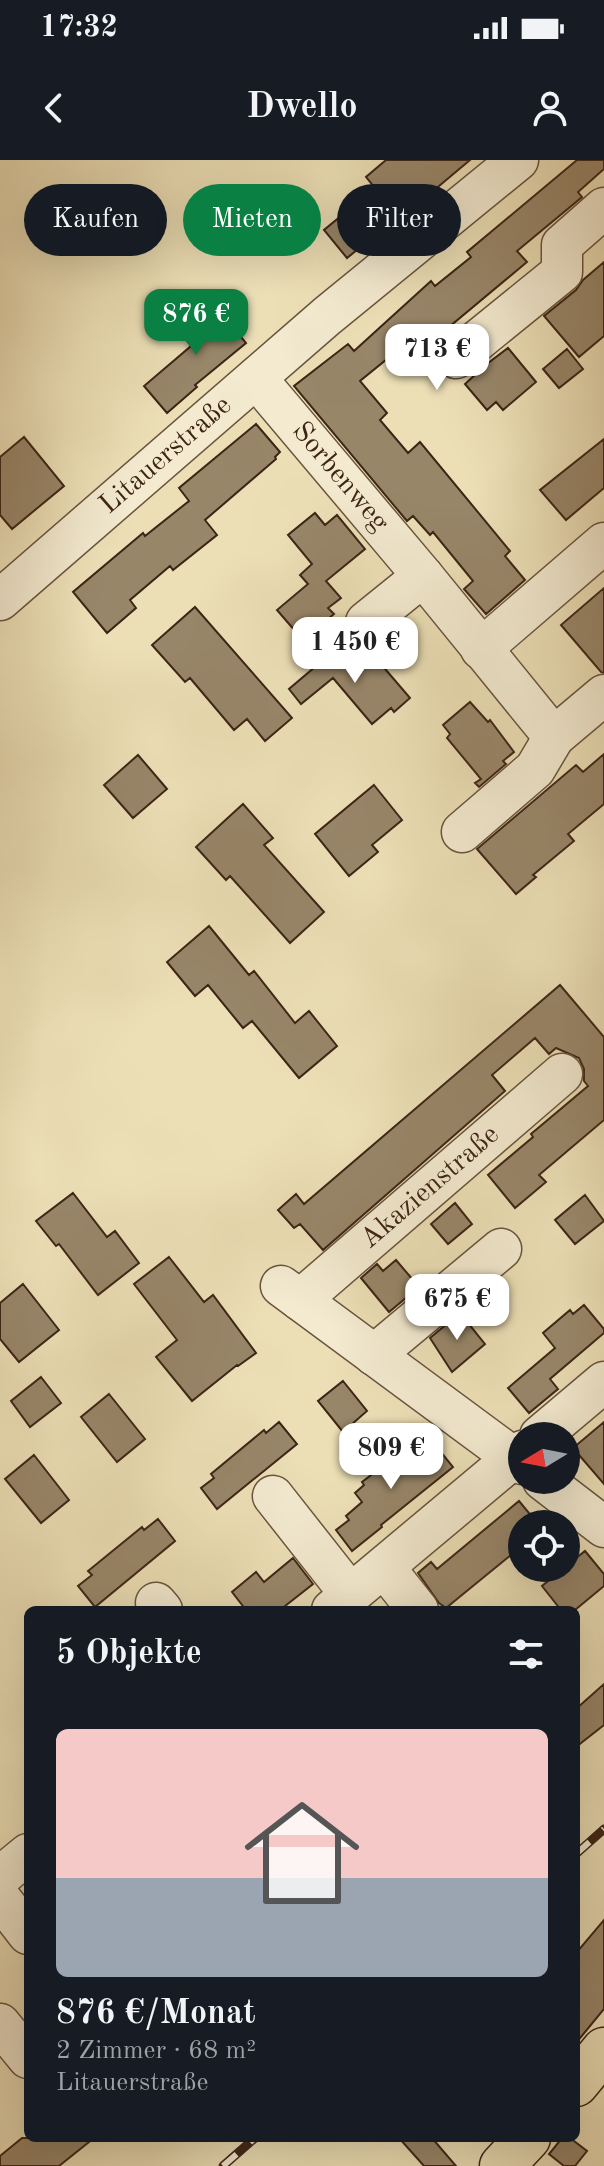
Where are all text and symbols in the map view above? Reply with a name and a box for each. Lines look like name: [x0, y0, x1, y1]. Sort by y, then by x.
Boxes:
text: 17:32: [40, 13, 118, 43]
icon: back: [32, 86, 76, 130]
icon: person: [528, 86, 572, 130]
text: Dwello: [246, 90, 358, 126]
chip: Kaufen: [24, 184, 167, 256]
chip: Mieten: [183, 184, 321, 256]
chip: Filter: [337, 184, 461, 256]
pin: 876 €: [140, 289, 252, 357]
text: 876 €: [162, 302, 230, 328]
pin: 713 €: [381, 324, 493, 392]
text: 713 €: [403, 337, 471, 363]
street label: Litauerstraße: [95, 391, 237, 520]
street label: Sorbenweg: [286, 417, 394, 537]
pin: 1 450 €: [281, 617, 429, 685]
text: 1 450 €: [310, 630, 400, 656]
street label: Akazienstraße: [356, 1121, 505, 1255]
pin: 675 €: [401, 1274, 513, 1342]
text: 675 €: [423, 1287, 491, 1313]
north arrow: [508, 1422, 580, 1494]
map controls: [508, 1422, 580, 1582]
pin: 809 €: [335, 1423, 447, 1491]
text: 809 €: [357, 1436, 425, 1462]
button: locate: [508, 1510, 580, 1582]
icon: filters: [504, 1632, 548, 1676]
text: 5 Objekte: [56, 1637, 202, 1671]
icon: home: [230, 1781, 374, 1925]
text: 876 €/Monat: [56, 1997, 256, 2031]
text: 2 Zimmer · 68 m²: [56, 2038, 256, 2064]
text: Litauerstraße: [56, 2070, 208, 2096]

